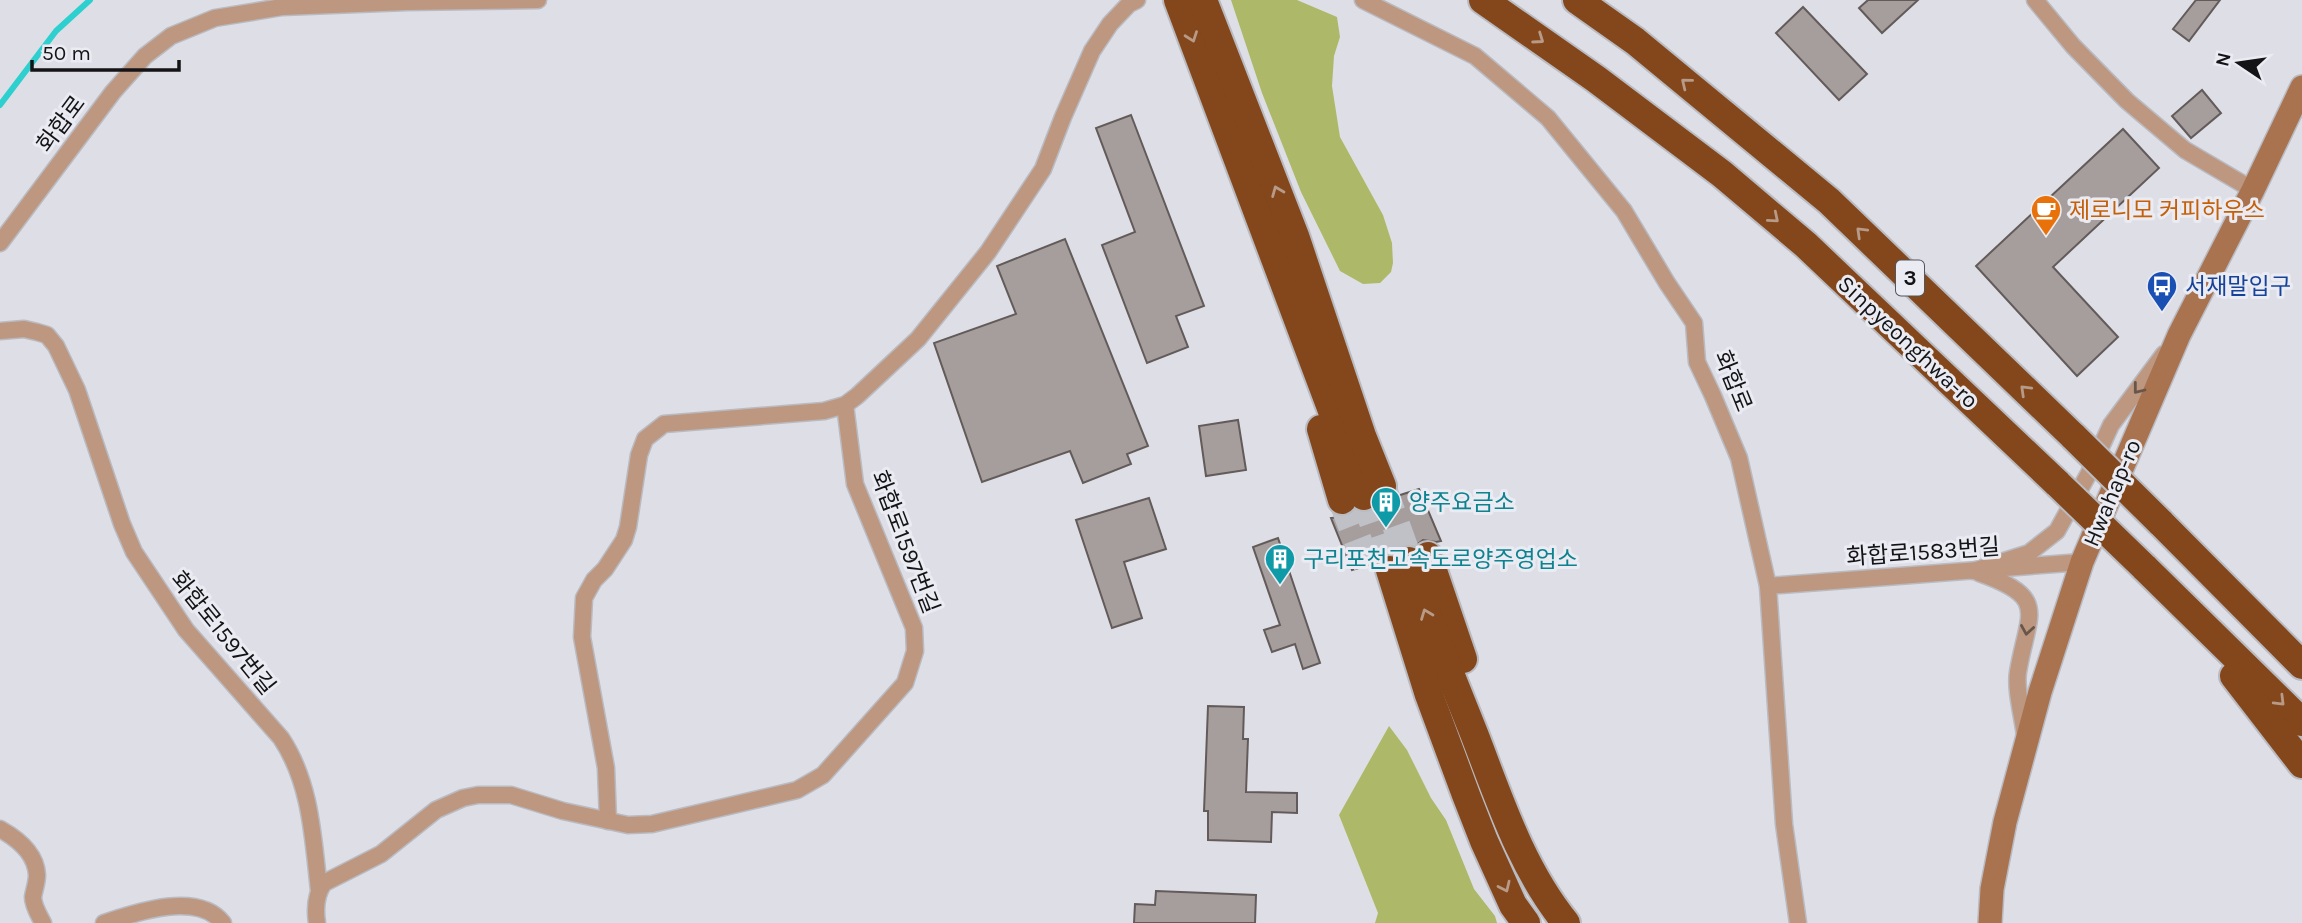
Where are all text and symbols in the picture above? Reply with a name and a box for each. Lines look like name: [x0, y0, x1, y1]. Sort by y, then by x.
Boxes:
scale bar: [32, 28, 178, 72]
north arrow: [2204, 28, 2274, 98]
one-way arrow: [1183, 30, 1197, 42]
one-way arrow: [1531, 31, 1544, 43]
text: 50 m: [42, 41, 91, 65]
text: N: [2211, 50, 2236, 69]
one-way arrow: [1681, 79, 1694, 91]
street label: 화합로: [31, 91, 91, 157]
one-way arrow: [1271, 185, 1285, 197]
cafe icon: 제로니모 커피하우스: [2029, 193, 2063, 237]
place label: 제로니모 커피하우스: [2069, 197, 2265, 224]
one-way arrow: [1765, 210, 1778, 222]
one-way arrow: [1857, 227, 1870, 240]
road number: 3: [1896, 260, 1924, 296]
bus stop icon: 서재말입구: [2145, 269, 2179, 313]
street label: Sinpyeonghwa-ro: [1832, 270, 1984, 414]
place label: 서재말입구: [2185, 273, 2291, 300]
street label: 화합로: [1709, 347, 1757, 415]
one-way arrow: [2133, 381, 2146, 393]
one-way arrow: [2020, 385, 2033, 398]
street label: Hwahap-ro: [2077, 435, 2147, 551]
street label: 화합로1597번길: [865, 467, 945, 617]
building icon: 양주요금소: [1369, 485, 1403, 529]
place label: 양주요금소: [1409, 489, 1515, 516]
street label: 화합로1583번길: [1845, 533, 2001, 571]
building icon: 구리포천고속도로양주영업소: [1263, 542, 1297, 586]
place label: 구리포천고속도로양주영업소: [1303, 546, 1578, 573]
street label: 화합로1597번길: [165, 566, 281, 700]
one-way arrow: [1421, 609, 1435, 621]
one-way arrow: [2020, 624, 2035, 636]
one-way arrow: [2272, 692, 2285, 705]
one-way arrow: [1497, 880, 1511, 892]

